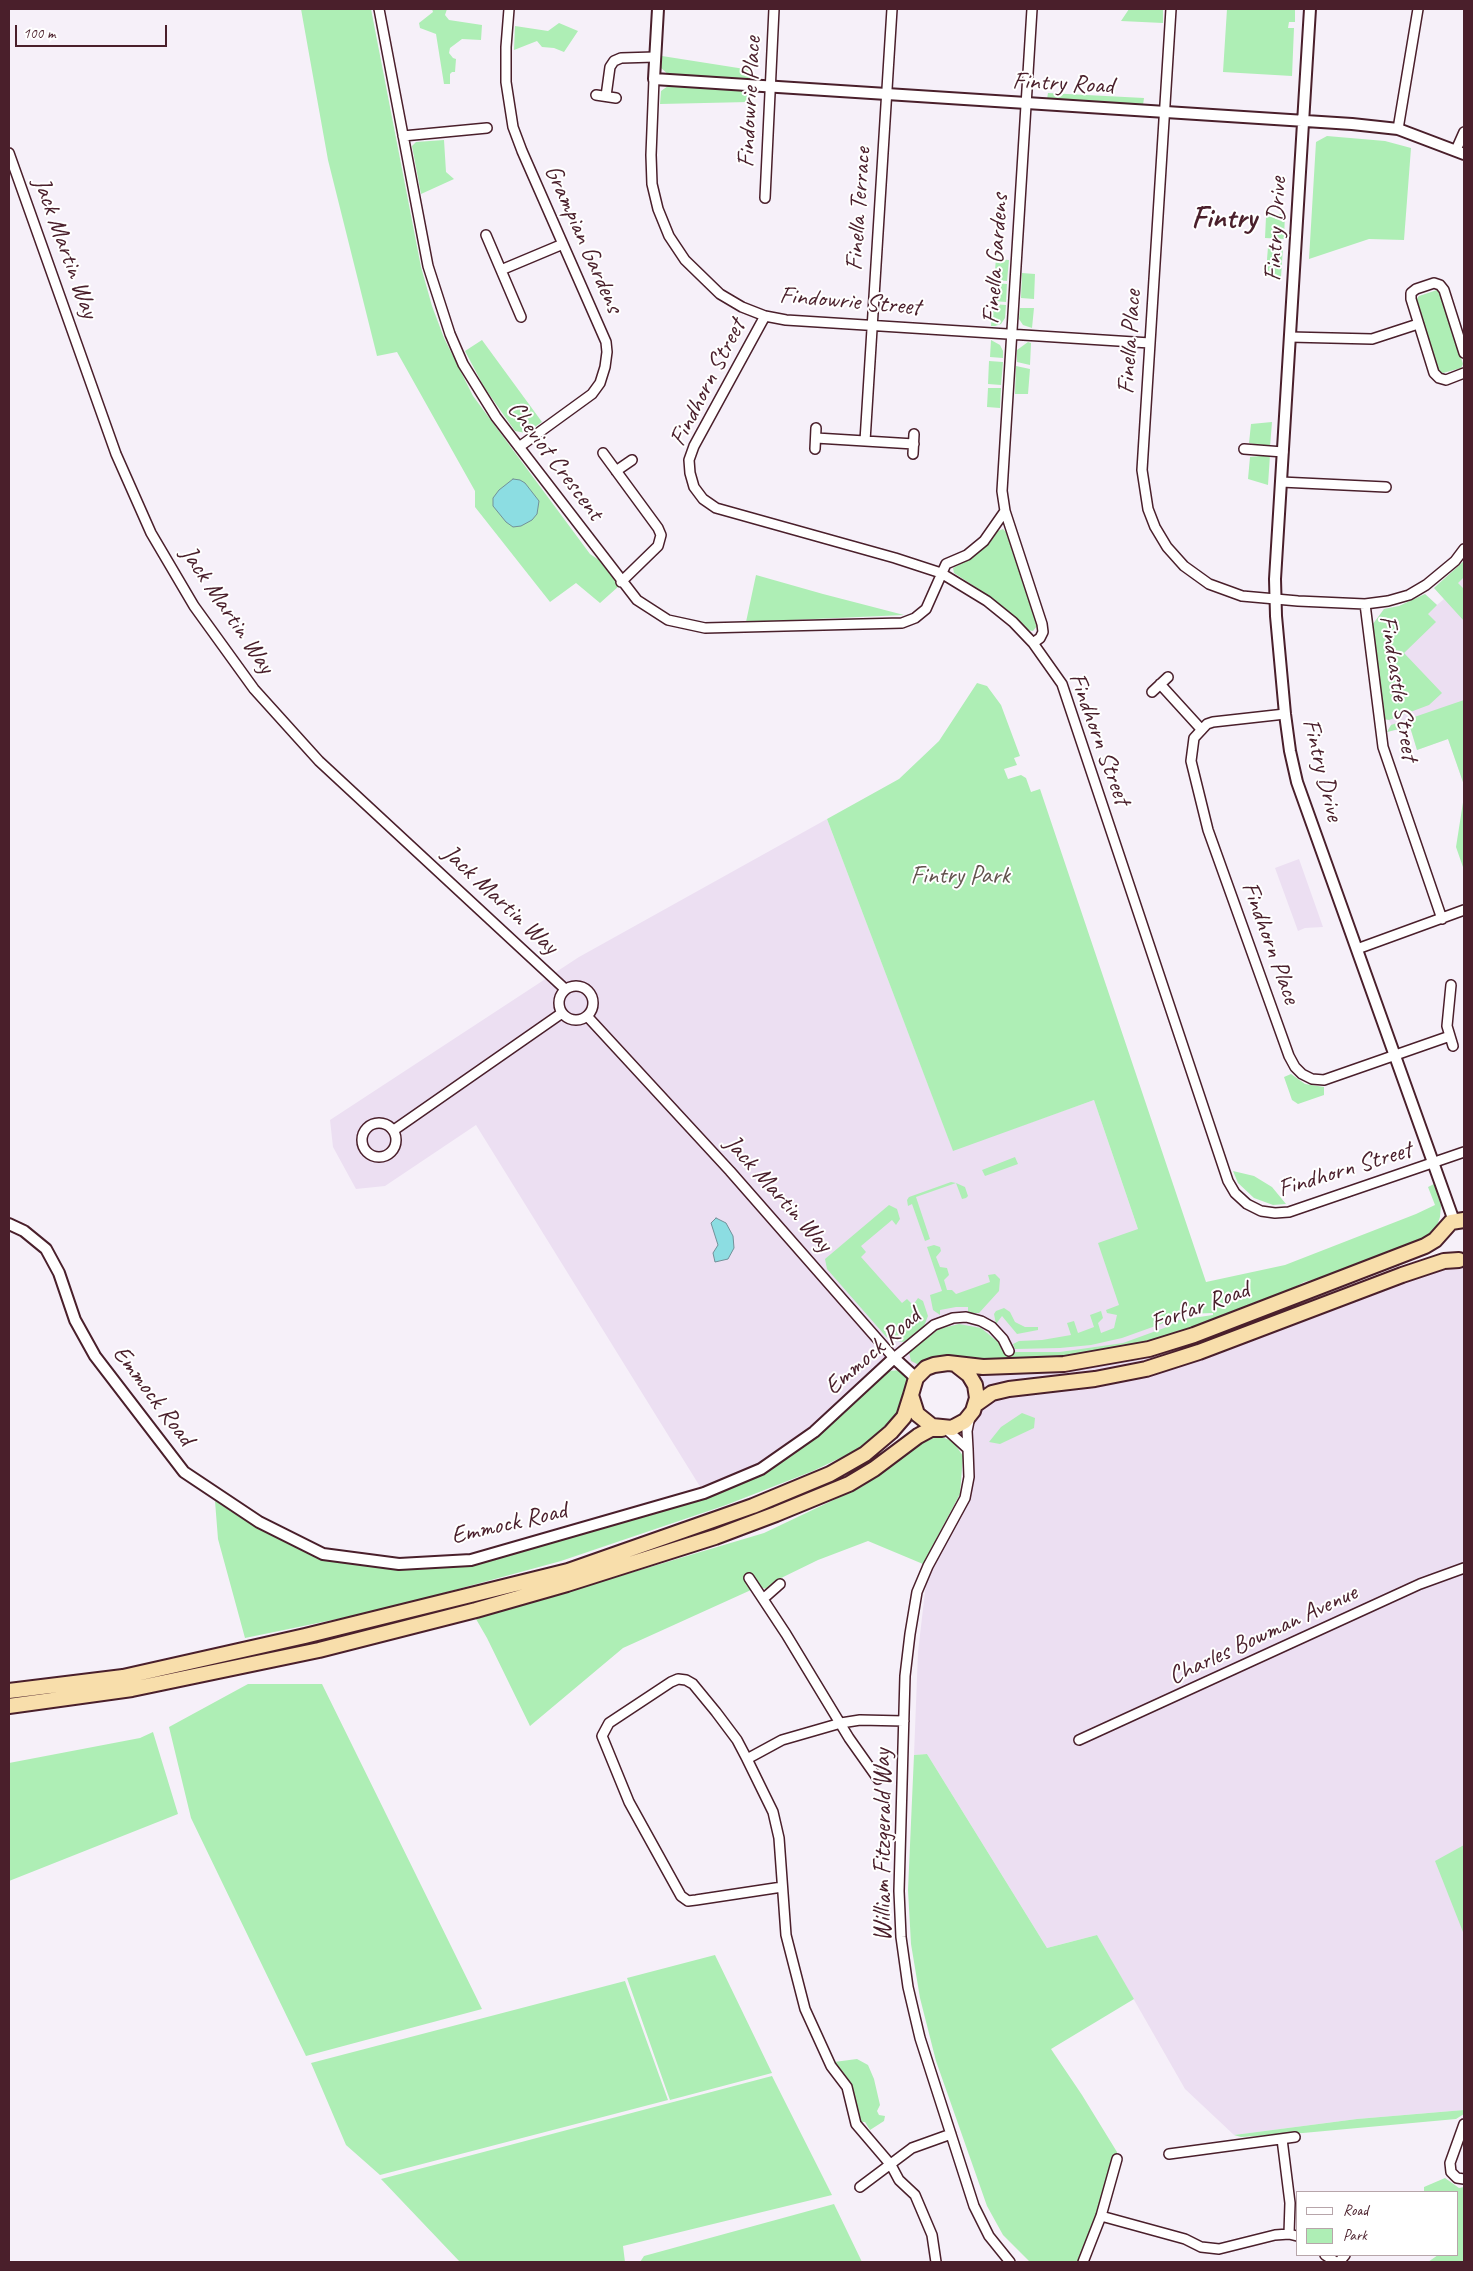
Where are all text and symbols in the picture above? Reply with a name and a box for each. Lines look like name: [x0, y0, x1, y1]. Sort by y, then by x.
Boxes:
scale bar: [18, 15, 170, 47]
text: 100 m: [23, 24, 55, 43]
street label: Findowrie Place: [732, 36, 768, 168]
street label: Fintry Road: [1012, 66, 1114, 102]
street label: Finella Terrace: [840, 147, 878, 271]
street label: Grampian Gardens: [537, 160, 629, 318]
street label: Jack Martin Way: [26, 174, 104, 322]
street label: Fintry Drive: [1258, 176, 1294, 282]
street label: Finella Gardens: [976, 193, 1016, 325]
district label: Fintry: [1192, 201, 1256, 237]
street label: Findowrie Street: [778, 281, 922, 323]
street label: Finella Place: [1111, 289, 1149, 395]
street label: Findhorn Street: [663, 315, 753, 451]
street label: Cheviot Crescent: [500, 395, 610, 527]
street label: Jack Martin Way: [173, 540, 281, 680]
street label: Findcastle Street: [1372, 613, 1424, 763]
street label: Findhorn Street: [1061, 669, 1137, 809]
street label: Fintry Drive: [1295, 716, 1349, 824]
street label: Jack Martin Way: [436, 839, 564, 961]
park label: Fintry Park: [910, 861, 1010, 891]
street label: Findhorn Place: [1234, 878, 1306, 1008]
street label: Jack Martin Way: [718, 1129, 838, 1259]
street label: Findhorn Street: [1274, 1135, 1416, 1205]
street label: Forfar Road: [1147, 1275, 1253, 1339]
street label: Emmock Road: [819, 1302, 927, 1402]
street label: Emmock Road: [106, 1340, 200, 1452]
street label: Emmock Road: [448, 1496, 570, 1552]
street label: Charles Bowman Avenue: [1164, 1578, 1362, 1692]
street label: William Fitzgerald Way: [868, 1749, 898, 1941]
legend: [1296, 2191, 1458, 2256]
text: Road: [1343, 2201, 1368, 2220]
text: Park: [1343, 2226, 1367, 2245]

